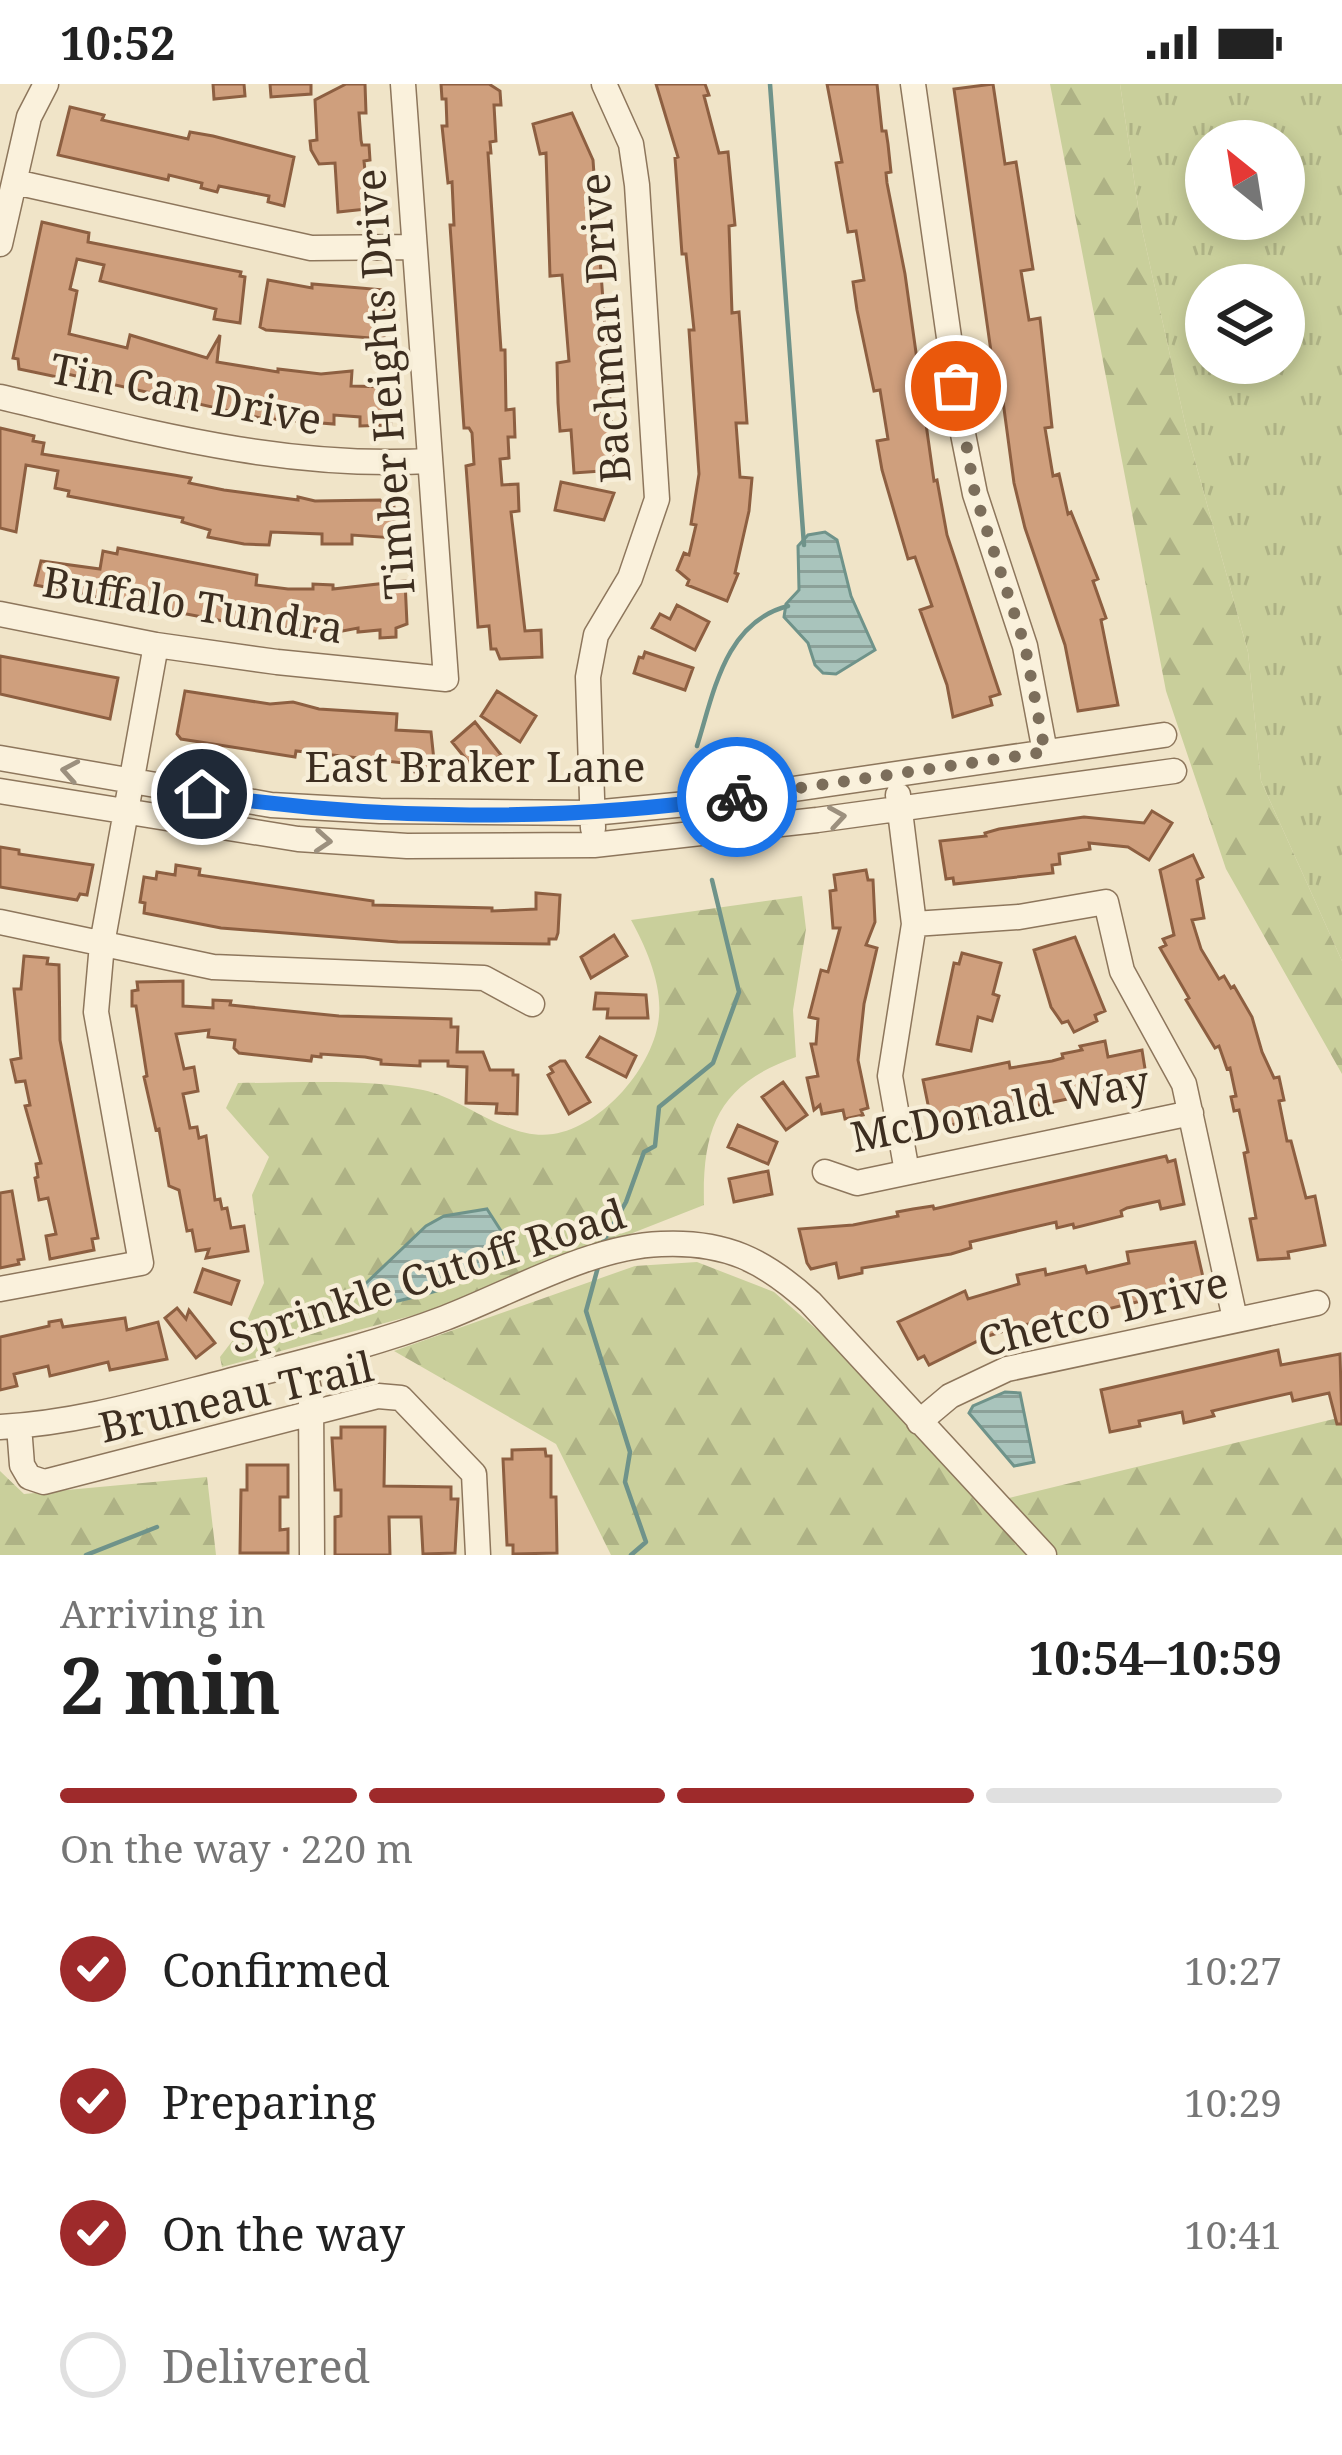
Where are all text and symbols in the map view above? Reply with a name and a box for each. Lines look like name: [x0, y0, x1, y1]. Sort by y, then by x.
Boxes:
text: 10:52: [60, 12, 175, 73]
north arrow: [1185, 120, 1305, 240]
map controls: [1185, 120, 1305, 384]
street label: Timber Heights Drive: [340, 167, 427, 601]
street label: Bachman Drive: [564, 171, 643, 485]
button: layers: [1185, 264, 1305, 384]
pin: [905, 335, 1007, 437]
street label: Tin Can Drive: [46, 338, 327, 447]
icon: bag: [923, 353, 989, 419]
street label: Buffalo Tundra: [39, 552, 348, 655]
street label: East Braker Lane: [305, 737, 645, 794]
courier: [677, 737, 797, 857]
pin: [151, 743, 253, 845]
one-way arrow: [60, 759, 80, 785]
icon: home: [169, 761, 235, 827]
icon: bike: [704, 764, 770, 830]
one-way arrow: [827, 805, 847, 830]
one-way arrow: [314, 828, 333, 854]
street label: McDonald Way: [846, 1051, 1154, 1164]
street label: Sprinkle Cutoff Road: [221, 1184, 632, 1366]
street label: Chetco Drive: [972, 1252, 1234, 1369]
street label: Bruneau Trail: [93, 1336, 378, 1455]
text: Arriving in: [60, 1586, 266, 1639]
text: 10:54–10:59: [1029, 1627, 1282, 1688]
text: 2 min: [60, 1631, 281, 1737]
text: On the way · 220 m: [60, 1821, 413, 1874]
icon: check: [60, 1936, 126, 2002]
text: Confirmed: [162, 1939, 390, 2000]
text: 10:27: [1184, 1943, 1282, 1996]
icon: check: [60, 2068, 126, 2134]
text: Preparing: [162, 2071, 376, 2132]
text: 10:29: [1184, 2075, 1282, 2128]
icon: check: [60, 2200, 126, 2266]
text: On the way: [162, 2203, 405, 2264]
text: 10:41: [1184, 2207, 1282, 2260]
text: Delivered: [162, 2335, 370, 2396]

